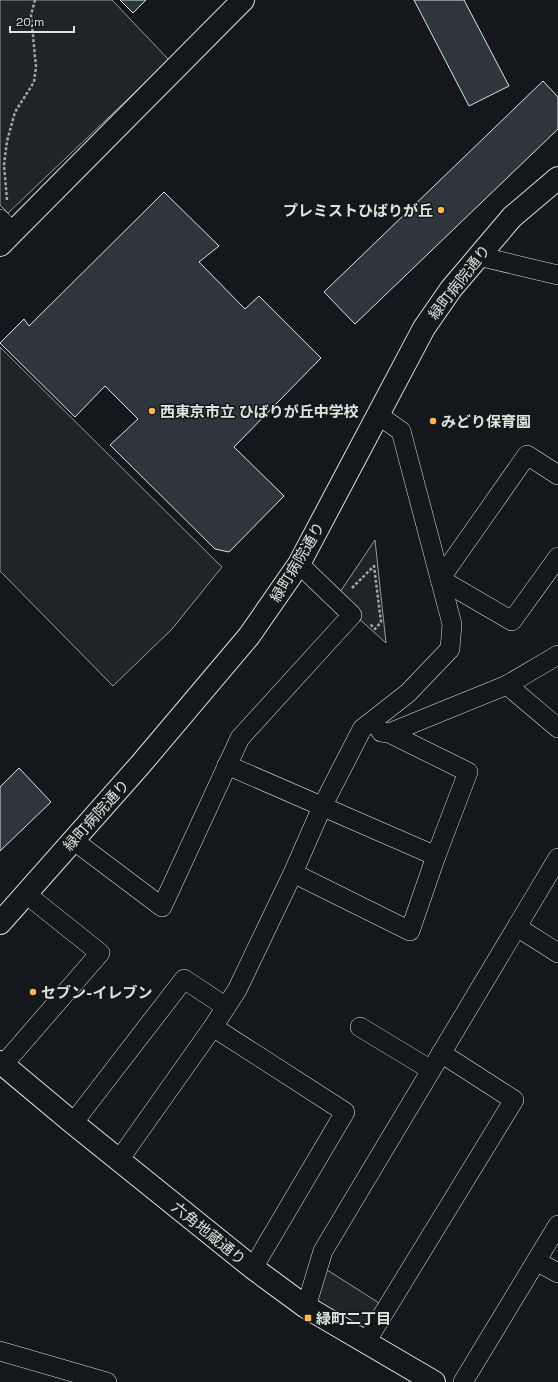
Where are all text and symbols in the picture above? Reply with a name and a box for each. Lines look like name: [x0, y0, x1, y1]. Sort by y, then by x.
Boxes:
scale bar: [10, 8, 74, 34]
text: 20 m: [16, 14, 44, 30]
place label: プレミストひばりが丘: [283, 201, 433, 220]
marker: プレミストひばりが丘: [436, 205, 446, 215]
street label: 緑町病院通り: [424, 241, 494, 323]
place label: 西東京市立 ひばりが丘中学校: [160, 402, 359, 421]
marker: 西東京市立 ひばりが丘中学校: [147, 406, 157, 416]
place label: みどり保育園: [441, 412, 531, 431]
marker: みどり保育園: [428, 416, 438, 426]
street label: 緑町病院通り: [266, 519, 328, 605]
street label: 緑町病院通り: [59, 775, 133, 855]
place label: セブン-イレブン: [41, 983, 152, 1002]
marker: セブン-イレブン: [28, 987, 38, 997]
street label: 六角地蔵通り: [168, 1197, 250, 1269]
place label: 緑町二丁目: [316, 1309, 391, 1328]
marker: 緑町二丁目: [303, 1313, 313, 1323]

